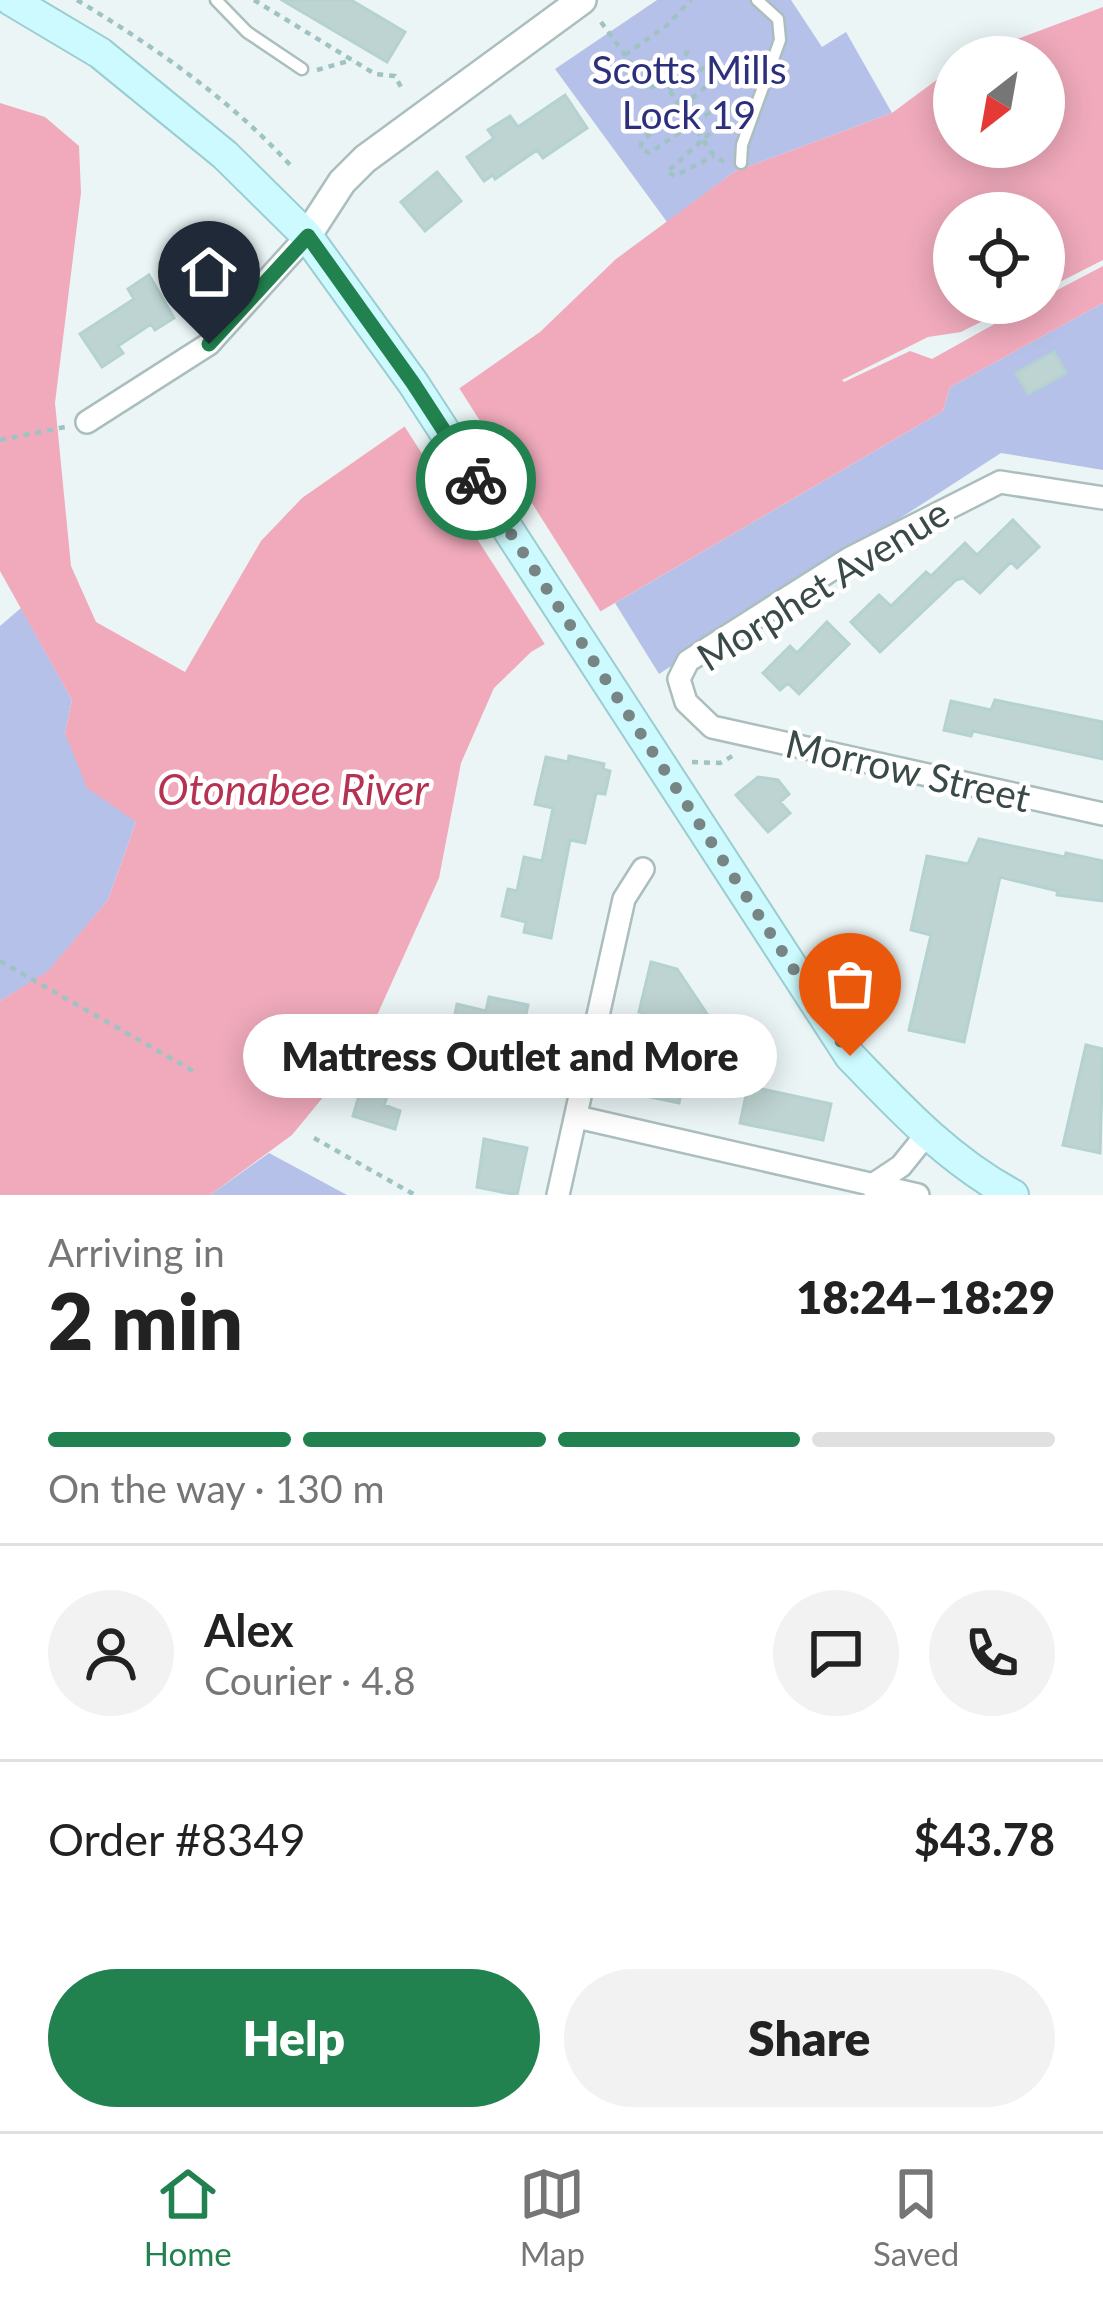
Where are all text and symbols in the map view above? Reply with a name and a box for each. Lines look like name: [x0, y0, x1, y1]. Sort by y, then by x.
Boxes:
north arrow: [933, 36, 1065, 168]
map controls: [933, 36, 1065, 324]
park label: Scotts Mills Lock 19: [591, 46, 787, 137]
button: locate: [933, 192, 1065, 324]
pin: [158, 221, 260, 344]
icon: home: [176, 239, 242, 305]
courier: [416, 420, 536, 540]
icon: bike: [443, 447, 509, 513]
street label: Morphet Avenue: [688, 488, 957, 680]
street label: Morrow Street: [781, 720, 1035, 821]
water label: Otonabee River: [157, 764, 429, 814]
pin: [799, 933, 901, 1056]
icon: bag: [817, 951, 883, 1017]
callout: Mattress Outlet and More: [244, 1014, 778, 1098]
text: Mattress Outlet and More: [282, 1033, 738, 1079]
text: Arriving in: [48, 1229, 225, 1275]
text: 18:24–18:29: [796, 1270, 1055, 1324]
text: 2 min: [48, 1273, 243, 1367]
text: On the way · 130 m: [48, 1465, 385, 1511]
button: person: [48, 1590, 174, 1716]
button: chat: [773, 1590, 899, 1716]
button: phone: [929, 1590, 1055, 1716]
text: Alex: [204, 1603, 294, 1657]
text: Courier · 4.8: [204, 1657, 416, 1703]
text: Order #8349: [48, 1812, 306, 1866]
text: $43.78: [914, 1812, 1055, 1866]
button: Help: [48, 1969, 540, 2107]
button: Share: [564, 1969, 1055, 2107]
tab: Home: [144, 2161, 232, 2273]
tab: Map: [519, 2161, 585, 2273]
tab: Saved: [873, 2161, 959, 2273]

